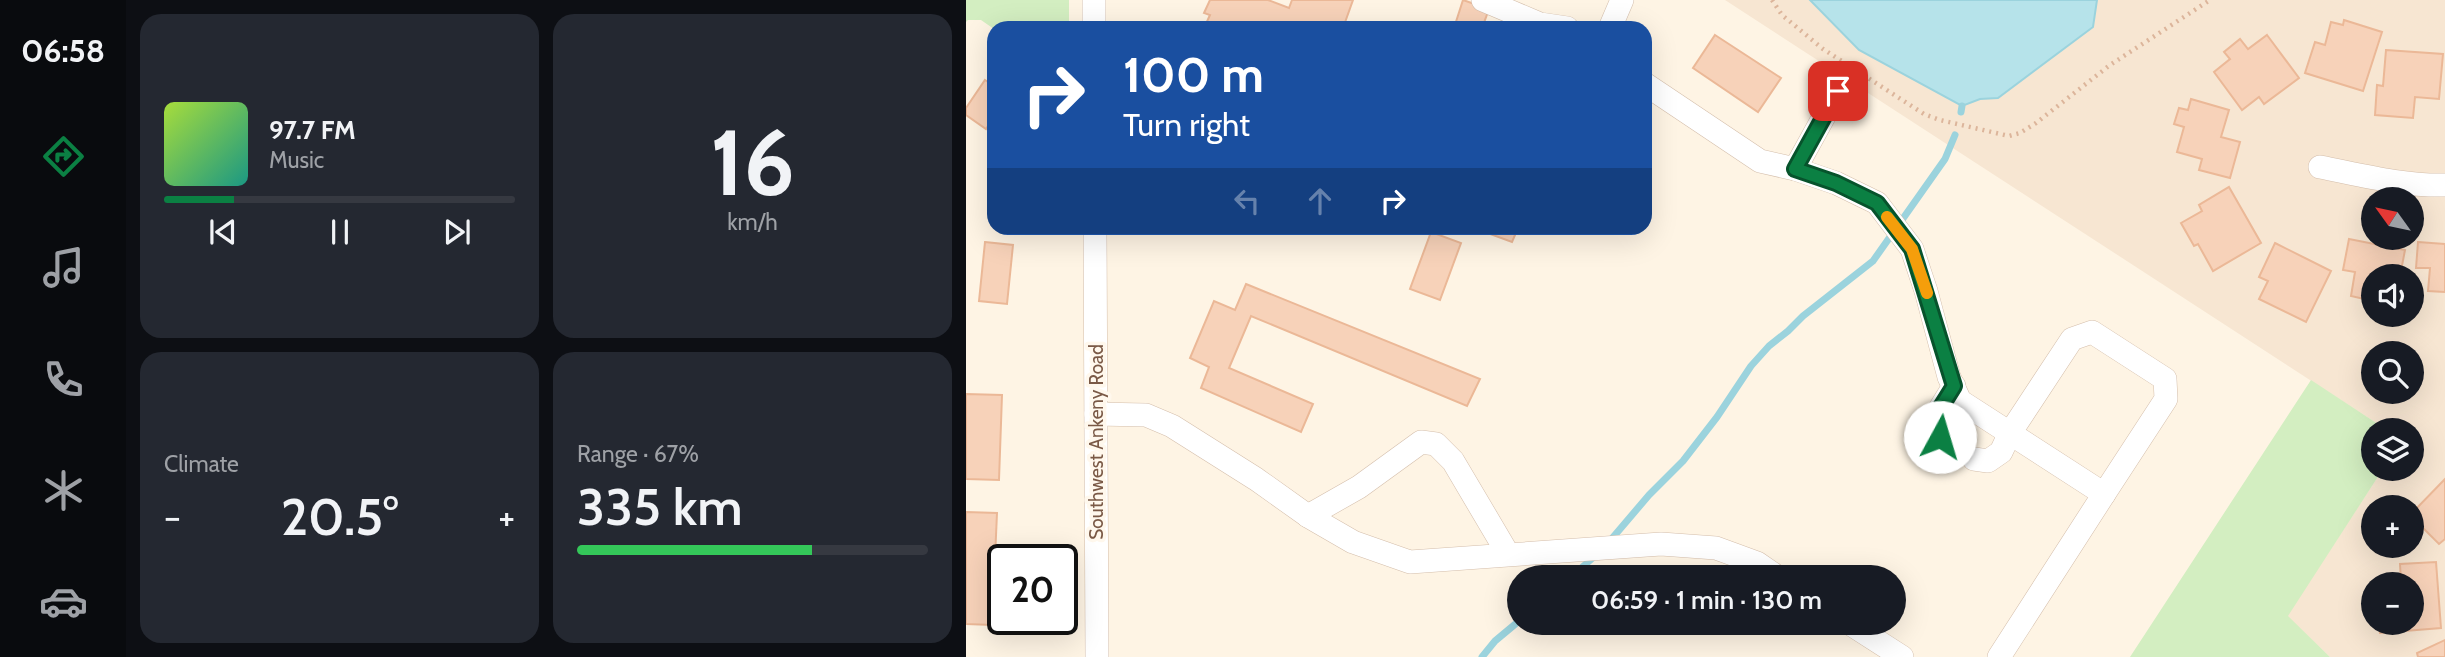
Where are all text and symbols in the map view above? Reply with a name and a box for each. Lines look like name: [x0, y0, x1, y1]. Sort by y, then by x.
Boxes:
text: 06:58: [21, 31, 105, 70]
text: 100 m: [1123, 45, 1264, 104]
icon: right: [1008, 49, 1099, 140]
pin: [1808, 61, 1868, 121]
icon: arrive: [1819, 72, 1857, 110]
text: Turn right: [1123, 105, 1250, 144]
text: 16: [710, 107, 795, 218]
text: 97.7 FM: [269, 114, 356, 146]
icon: directions: [39, 132, 88, 181]
text: Music: [269, 146, 324, 174]
icon: left: [1228, 182, 1266, 220]
icon: ahead: [1301, 182, 1339, 220]
icon: right: [1374, 182, 1412, 220]
north arrow: [2361, 187, 2424, 250]
map controls: [2361, 187, 2424, 635]
text: km/h: [727, 208, 778, 236]
icon: previous: [204, 213, 242, 251]
icon: pause: [321, 213, 359, 251]
icon: next: [438, 213, 476, 251]
icon: music: [39, 243, 88, 292]
button: sound: [2361, 264, 2424, 327]
button: search: [2361, 341, 2424, 404]
street label: Southwest Ankeny Road: [1085, 344, 1108, 540]
icon: phone: [39, 355, 88, 404]
position arrow: [1903, 400, 1977, 474]
button: layers: [2361, 418, 2424, 481]
text: Range · 67%: [577, 440, 699, 468]
text: Climate: [164, 450, 239, 478]
icon: climate: [39, 466, 88, 515]
text: 335 km: [577, 475, 743, 538]
text: 20.5°: [281, 485, 398, 548]
text: −: [164, 493, 181, 540]
text: +: [498, 493, 515, 540]
button: +: [2361, 495, 2424, 558]
speed limit sign: 20: [987, 544, 1078, 635]
button: −: [2361, 572, 2424, 635]
icon: car: [39, 577, 88, 626]
text: 06:59 · 1 min · 130 m: [1591, 584, 1822, 616]

